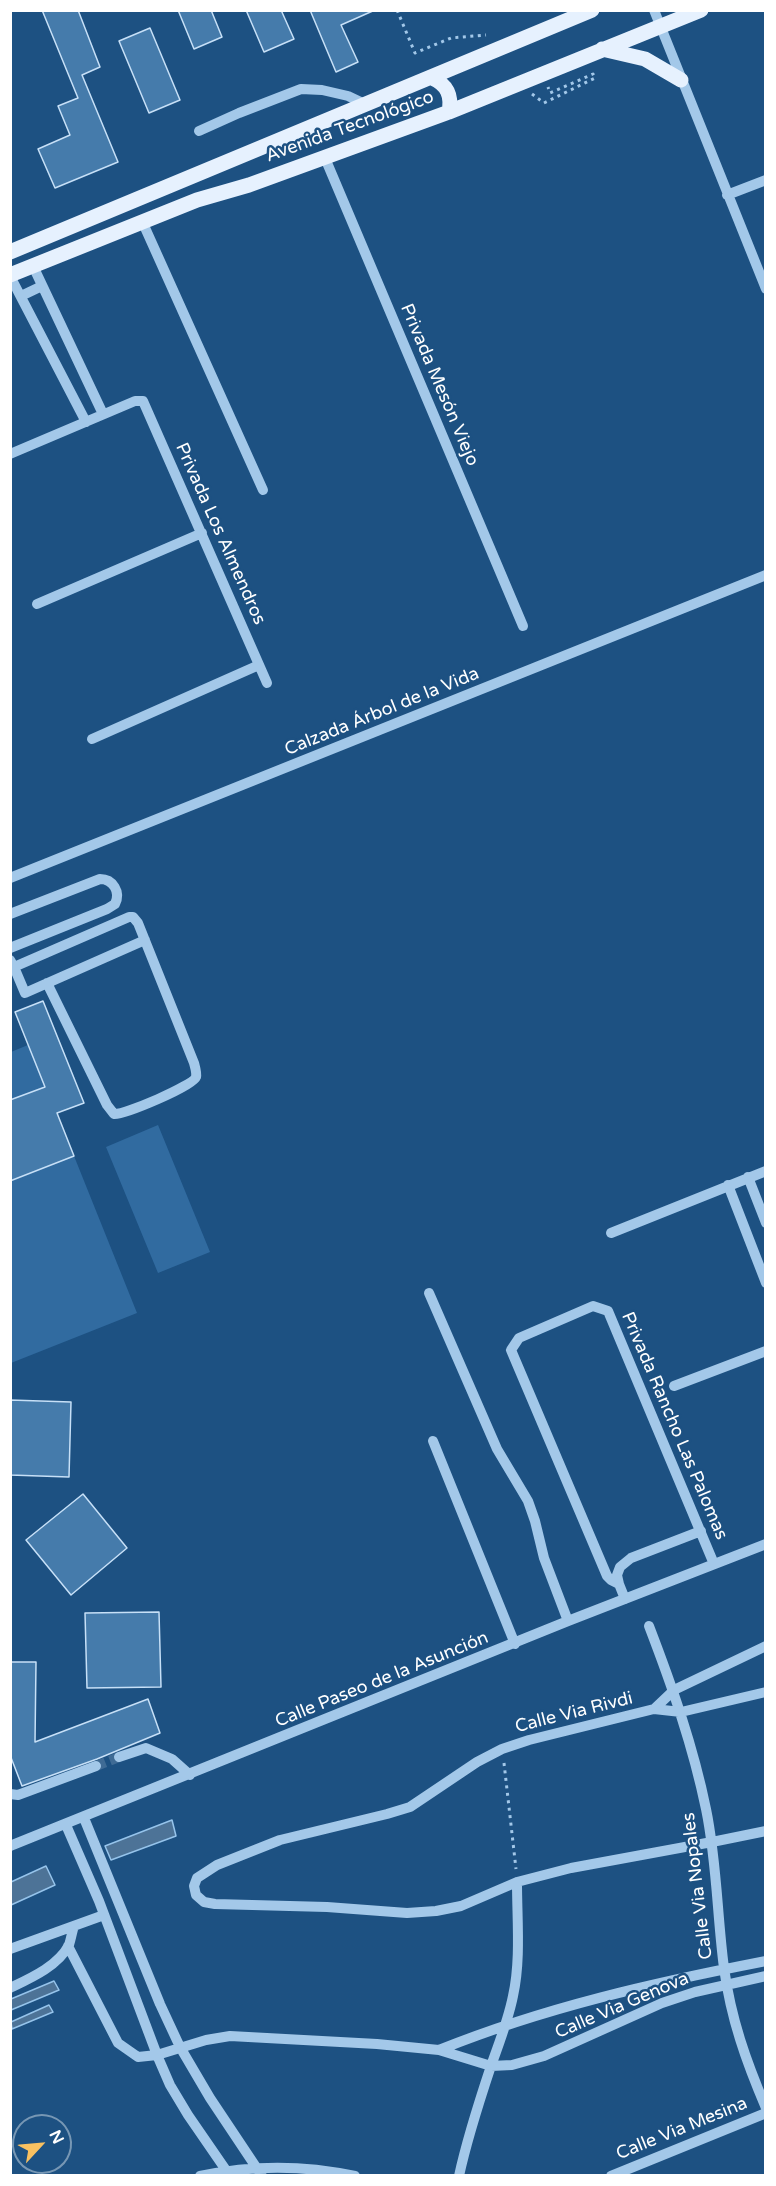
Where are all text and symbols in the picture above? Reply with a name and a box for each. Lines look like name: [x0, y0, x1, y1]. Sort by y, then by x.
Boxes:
street label: Avenida Tecnológico: [263, 87, 437, 167]
street label: Privada Mesón Viejo: [395, 301, 483, 469]
street label: Privada Los Almendros: [170, 440, 270, 628]
street label: Calzada Árbol de la Vida: [282, 663, 482, 761]
street label: Privada Rancho Las Palomas: [616, 1309, 732, 1543]
street label: Calle Paseo de la Asunción: [272, 1627, 492, 1733]
street label: Calle Via Rivdi: [513, 1688, 635, 1738]
street label: Calle Via Nopales: [678, 1811, 718, 1961]
street label: Calle Via Genova: [552, 1968, 692, 2044]
street label: Calle Via Mesina: [613, 2093, 751, 2165]
north arrow: [12, 2114, 72, 2174]
text: N: [45, 2127, 68, 2147]

